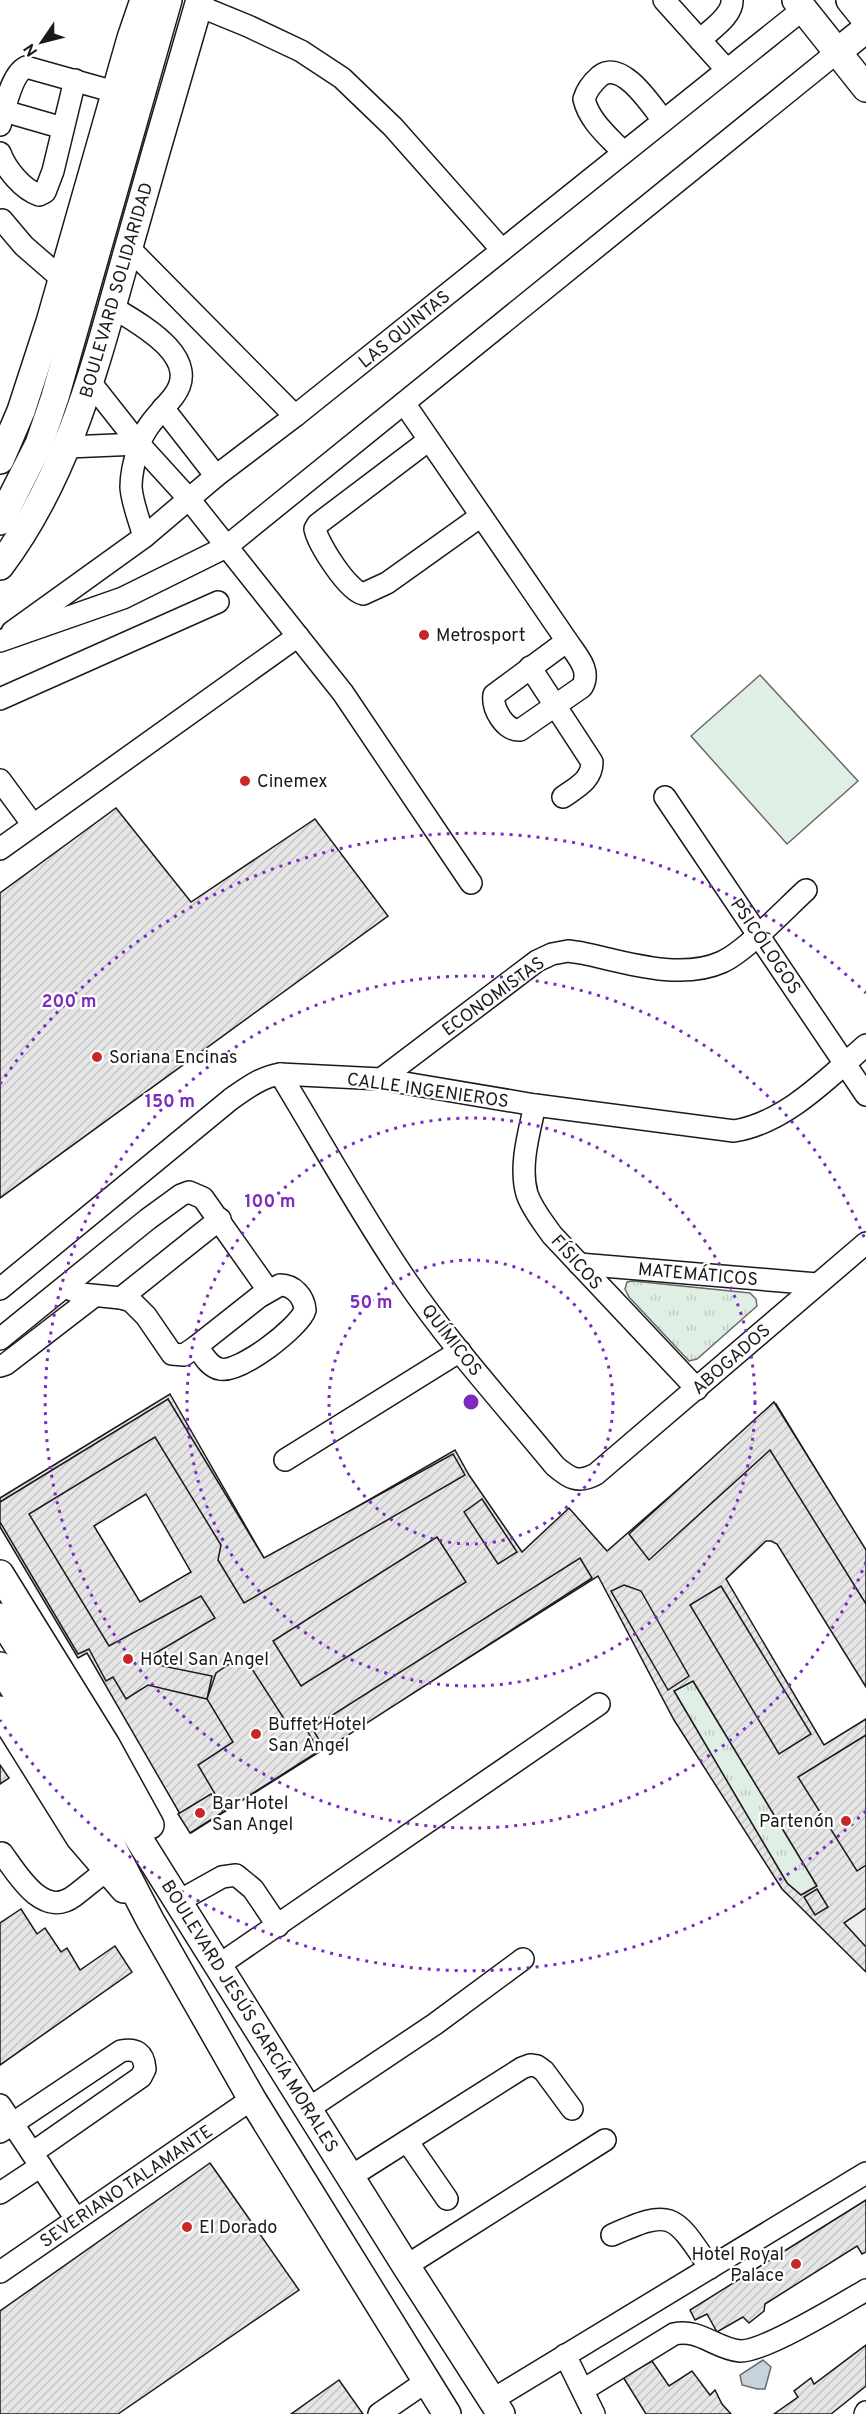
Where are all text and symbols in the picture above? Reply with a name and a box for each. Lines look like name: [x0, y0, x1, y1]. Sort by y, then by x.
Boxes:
north arrow: [12, 12, 72, 72]
text: N: [20, 39, 43, 60]
street label: BOULEVARD SOLIDARIDAD: [76, 180, 159, 401]
street label: LAS QUINTAS: [354, 286, 456, 374]
place label: Metrosport: [436, 625, 525, 648]
marker: Metrosport: [417, 628, 431, 642]
place label: Cinemex: [257, 771, 327, 794]
marker: Cinemex: [238, 774, 252, 788]
street label: PSICÓLOGOS: [724, 893, 807, 999]
street label: ECONOMISTAS: [438, 952, 550, 1042]
text: 200 m: [41, 991, 97, 1014]
place label: Soriana Encinas: [109, 1047, 237, 1070]
marker: Soriana Encinas: [90, 1050, 104, 1064]
street label: CALLE INGENIEROS: [345, 1069, 510, 1114]
text: 150 m: [145, 1091, 195, 1114]
text: 100 m: [244, 1191, 296, 1214]
street label: FÍSICOS: [545, 1229, 608, 1295]
street label: MATEMÁTICOS: [637, 1257, 759, 1292]
text: 50 m: [349, 1292, 393, 1315]
street label: QUÍMICOS: [415, 1299, 488, 1382]
street label: ABOGADOS: [688, 1320, 776, 1401]
centre of rings: [461, 1392, 481, 1412]
place label: Hotel San Angel: [140, 1649, 269, 1672]
marker: Hotel San Angel: [121, 1652, 135, 1666]
place label: Buffet Hotel San Angel: [268, 1714, 366, 1758]
marker: Buffet Hotel San Angel: [249, 1727, 263, 1741]
place label: Bar Hotel San Angel: [212, 1793, 293, 1837]
marker: Bar Hotel San Angel: [193, 1806, 207, 1820]
place label: Partenón: [759, 1811, 834, 1834]
marker: Partenón: [839, 1814, 853, 1828]
street label: BOULEVARD JESÚS GARCÍA MORALES: [155, 1875, 344, 2157]
street label: SEVERIANO TALAMANTE: [36, 2121, 218, 2254]
place label: El Dorado: [199, 2217, 277, 2240]
marker: El Dorado: [180, 2220, 194, 2234]
place label: Hotel Royal Palace: [691, 2244, 784, 2288]
marker: Hotel Royal Palace: [789, 2257, 803, 2271]

